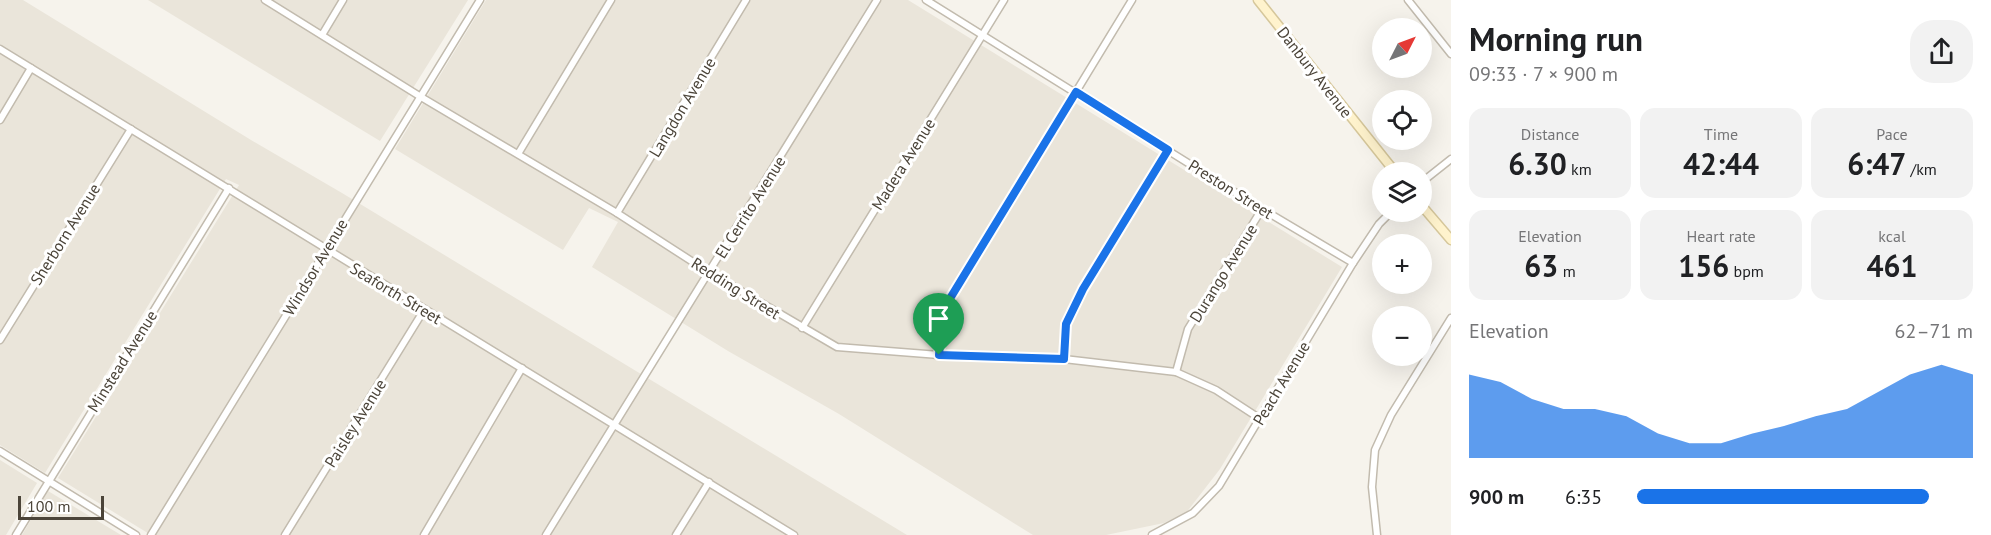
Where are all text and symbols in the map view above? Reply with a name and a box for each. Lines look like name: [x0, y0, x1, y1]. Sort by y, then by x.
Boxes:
text: Morning run: [1469, 17, 1643, 60]
north arrow: [1372, 18, 1432, 78]
map controls: [1372, 18, 1432, 366]
button: share: [1910, 20, 1973, 83]
street label: Danbury Avenue: [1273, 22, 1357, 122]
street label: Langdon Avenue: [644, 53, 720, 161]
text: 09:33 · 7 × 900 m: [1469, 61, 1618, 87]
button: locate: [1372, 90, 1432, 150]
street label: Madera Avenue: [867, 114, 939, 214]
text: Distance: [1521, 124, 1579, 144]
text: Time: [1704, 124, 1738, 144]
text: Pace: [1876, 124, 1908, 144]
text: 6.30: [1508, 144, 1567, 183]
text: 42:44: [1683, 144, 1759, 183]
text: 6:47: [1847, 144, 1906, 183]
street label: El Cerrito Avenue: [711, 152, 789, 262]
street label: Preston Street: [1185, 155, 1278, 223]
text: km: [1567, 159, 1592, 179]
text: /km: [1906, 159, 1937, 179]
button: layers: [1372, 162, 1432, 222]
street label: Sherborn Avenue: [26, 180, 104, 288]
street label: Windsor Avenue: [278, 215, 352, 319]
street label: Durango Avenue: [1185, 220, 1261, 326]
text: Elevation: [1518, 226, 1582, 246]
text: Heart rate: [1686, 226, 1756, 246]
text: kcal: [1878, 226, 1906, 246]
button: +: [1372, 234, 1432, 294]
text: 63: [1524, 246, 1558, 285]
text: 156: [1678, 246, 1729, 285]
text: 461: [1866, 246, 1918, 285]
street label: Redding Street: [688, 253, 785, 324]
street label: Seaforth Street: [347, 258, 446, 328]
text: m: [1558, 261, 1576, 281]
text: bpm: [1729, 261, 1764, 281]
pin: [913, 293, 964, 355]
icon: arrive: [922, 302, 955, 335]
street label: Minstead Avenue: [83, 306, 161, 416]
button: −: [1372, 306, 1432, 366]
text: Elevation: [1469, 318, 1549, 344]
text: 62–71 m: [1895, 318, 1973, 344]
street label: Peach Avenue: [1248, 338, 1314, 428]
street label: Paisley Avenue: [320, 375, 390, 471]
text: 900 m: [1469, 484, 1524, 510]
text: 6:35: [1565, 484, 1602, 510]
scale bar: [18, 493, 104, 520]
text: 100 m: [27, 496, 70, 516]

